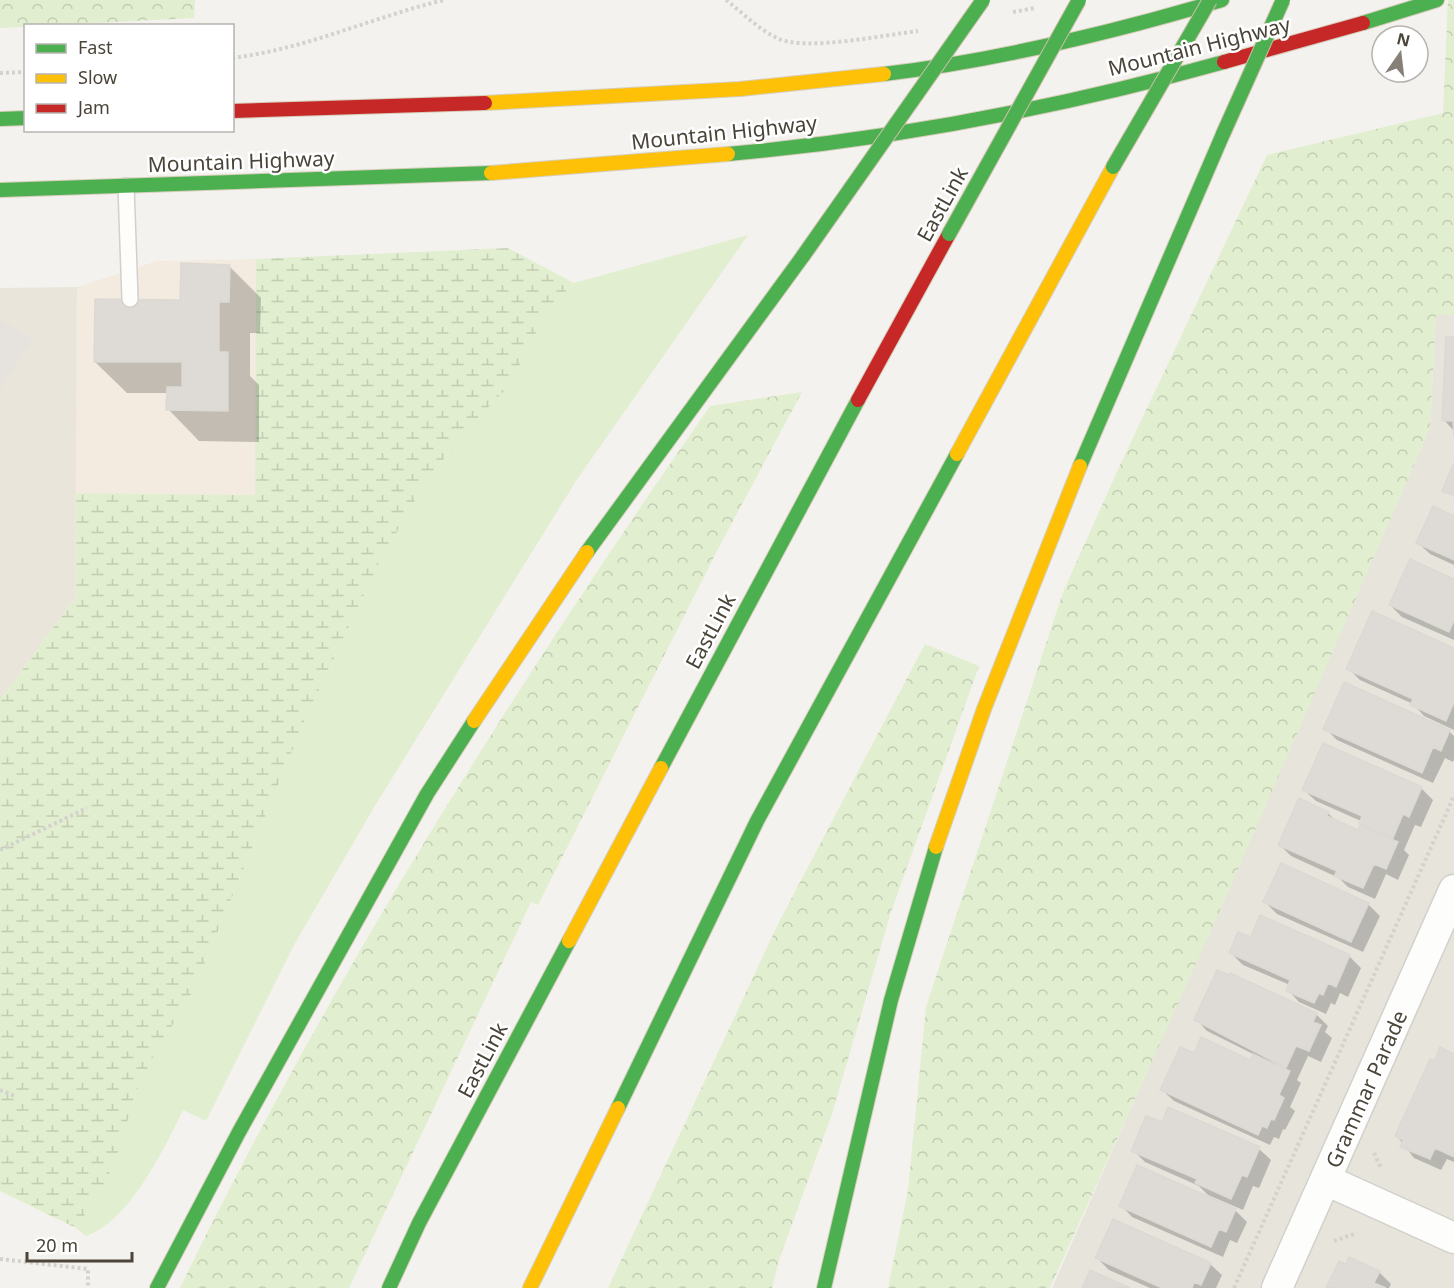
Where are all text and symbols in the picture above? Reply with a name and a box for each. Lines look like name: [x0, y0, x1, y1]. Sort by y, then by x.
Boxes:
street label: Mountain Highway: [1105, 10, 1293, 82]
legend: [24, 24, 234, 132]
north arrow: [1370, 24, 1430, 84]
text: N: [1395, 27, 1413, 52]
text: Fast: [78, 35, 113, 59]
text: Slow: [78, 65, 117, 89]
text: Jam: [76, 95, 110, 119]
street label: Mountain Highway: [630, 108, 819, 156]
street label: Mountain Highway: [147, 144, 335, 178]
street label: EastLink: [910, 161, 974, 247]
street label: EastLink: [678, 588, 742, 674]
street label: Grammar Parade: [1319, 1006, 1413, 1172]
street label: EastLink: [450, 1017, 514, 1103]
scale bar: [27, 1225, 132, 1263]
text: 20 m: [36, 1233, 78, 1257]

